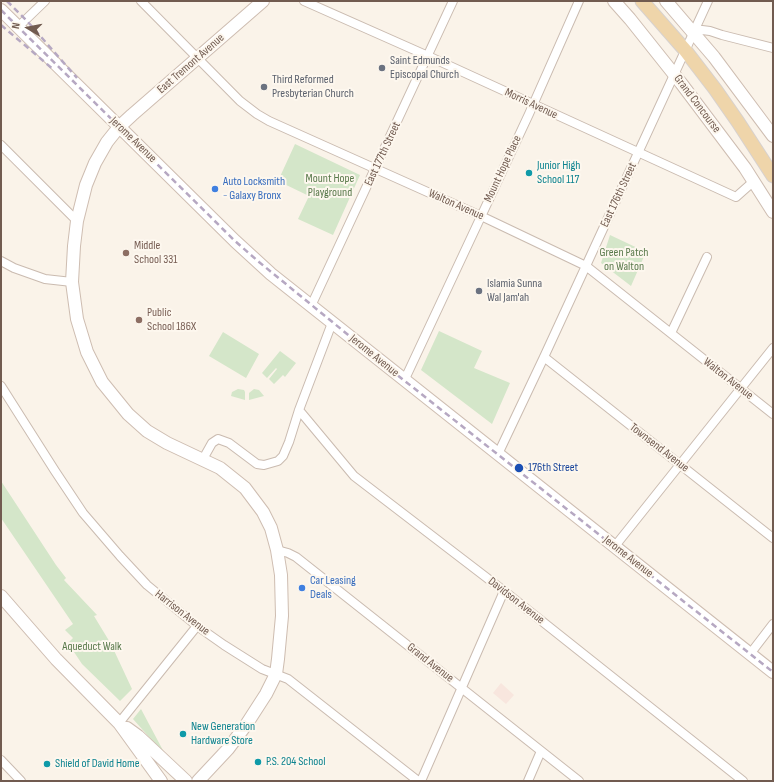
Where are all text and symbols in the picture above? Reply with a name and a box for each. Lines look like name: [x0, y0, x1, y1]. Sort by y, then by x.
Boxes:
north arrow: [8, 8, 48, 48]
text: N: [9, 22, 23, 30]
street label: East Tremont Avenue: [155, 31, 227, 97]
place label: Saint Edmunds Episcopal Church: [390, 54, 459, 82]
marker: Saint Edmunds Episcopal Church: [377, 63, 387, 73]
street label: Grand Concourse: [671, 72, 723, 136]
place label: Third Reformed Presbyterian Church: [272, 73, 354, 101]
marker: Third Reformed Presbyterian Church: [259, 82, 269, 92]
street label: Morris Avenue: [502, 85, 560, 123]
street label: Jerome Avenue: [107, 114, 159, 166]
street label: East 177th Street: [362, 120, 404, 188]
street label: Mount Hope Place: [481, 133, 525, 205]
place label: Junior High School 117: [537, 159, 580, 187]
street label: East 176th Street: [598, 160, 640, 230]
marker: Junior High School 117: [524, 168, 534, 178]
park label: Mount Hope Playground: [306, 172, 354, 200]
place label: Auto Locksmith - Galaxy Bronx: [223, 175, 285, 203]
marker: Auto Locksmith - Galaxy Bronx: [210, 184, 220, 194]
street label: Walton Avenue: [426, 186, 486, 224]
place label: Middle School 331: [134, 239, 177, 267]
park label: Green Patch on Walton: [600, 246, 648, 274]
marker: Middle School 331: [121, 248, 131, 258]
place label: Islamia Sunna Wal Jam'ah: [487, 277, 542, 305]
marker: Islamia Sunna Wal Jam'ah: [474, 286, 484, 296]
place label: Public School 186X: [147, 306, 196, 334]
marker: Public School 186X: [134, 315, 144, 325]
street label: Jerome Avenue: [346, 332, 402, 380]
street label: Walton Avenue: [700, 355, 756, 403]
street label: Townsend Avenue: [626, 420, 692, 476]
place label: 176th Street: [528, 461, 578, 475]
marker: 176th Street: [513, 462, 525, 474]
street label: Jerome Avenue: [600, 533, 656, 581]
place label: Car Leasing Deals: [310, 574, 356, 602]
street label: Davidson Avenue: [485, 574, 547, 628]
marker: Car Leasing Deals: [297, 583, 307, 593]
street label: Harrison Avenue: [152, 587, 212, 639]
park label: Aqueduct Walk: [62, 640, 122, 654]
street label: Grand Avenue: [404, 640, 456, 686]
place label: New Generation Hardware Store: [191, 720, 255, 748]
marker: New Generation Hardware Store: [178, 729, 188, 739]
place label: P.S. 204 School: [266, 755, 325, 769]
place label: Shield of David Home: [55, 757, 140, 771]
marker: P.S. 204 School: [253, 757, 263, 767]
marker: Shield of David Home: [42, 759, 52, 769]

